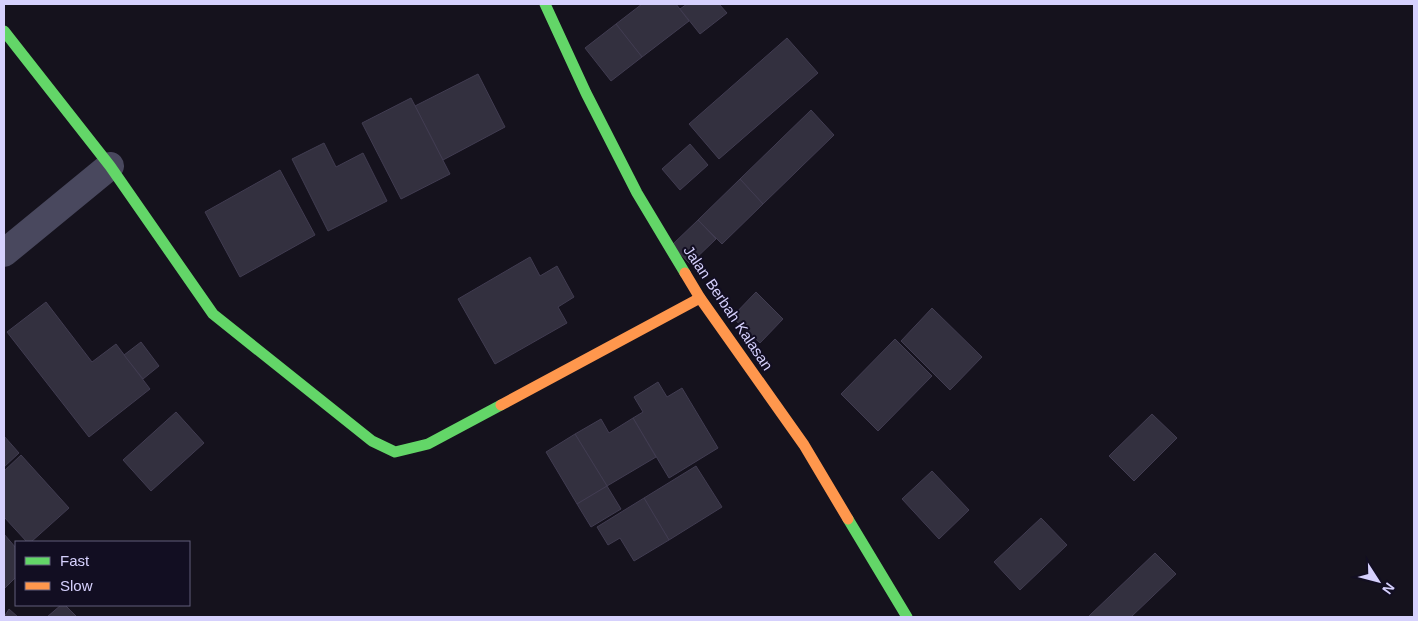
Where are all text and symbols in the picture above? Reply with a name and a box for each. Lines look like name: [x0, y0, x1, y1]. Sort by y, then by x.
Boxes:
street label: Jalan Berbah Kalasan: [680, 242, 777, 373]
legend: [15, 541, 190, 606]
text: Fast: [60, 552, 90, 569]
north arrow: [1353, 556, 1403, 606]
text: Slow: [60, 577, 93, 594]
text: N: [1379, 580, 1398, 597]

